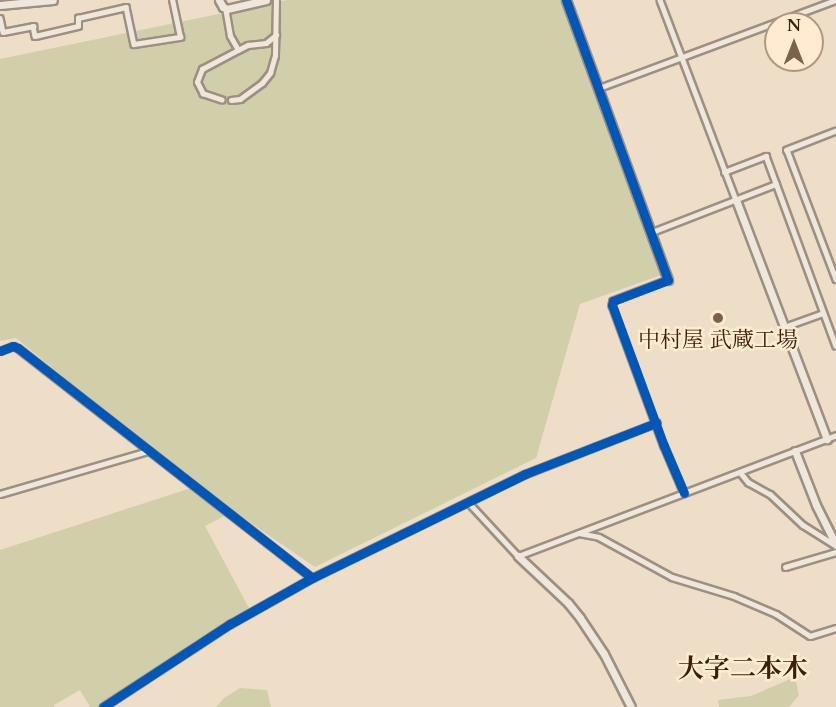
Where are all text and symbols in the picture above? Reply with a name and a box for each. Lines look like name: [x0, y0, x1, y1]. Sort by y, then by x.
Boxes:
north arrow: [764, 12, 824, 72]
text: N: [787, 15, 801, 37]
marker: 中村屋 武蔵工場: [711, 311, 725, 325]
place label: 中村屋 武蔵工場: [638, 328, 798, 354]
district label: 大字二本木: [678, 653, 808, 685]

